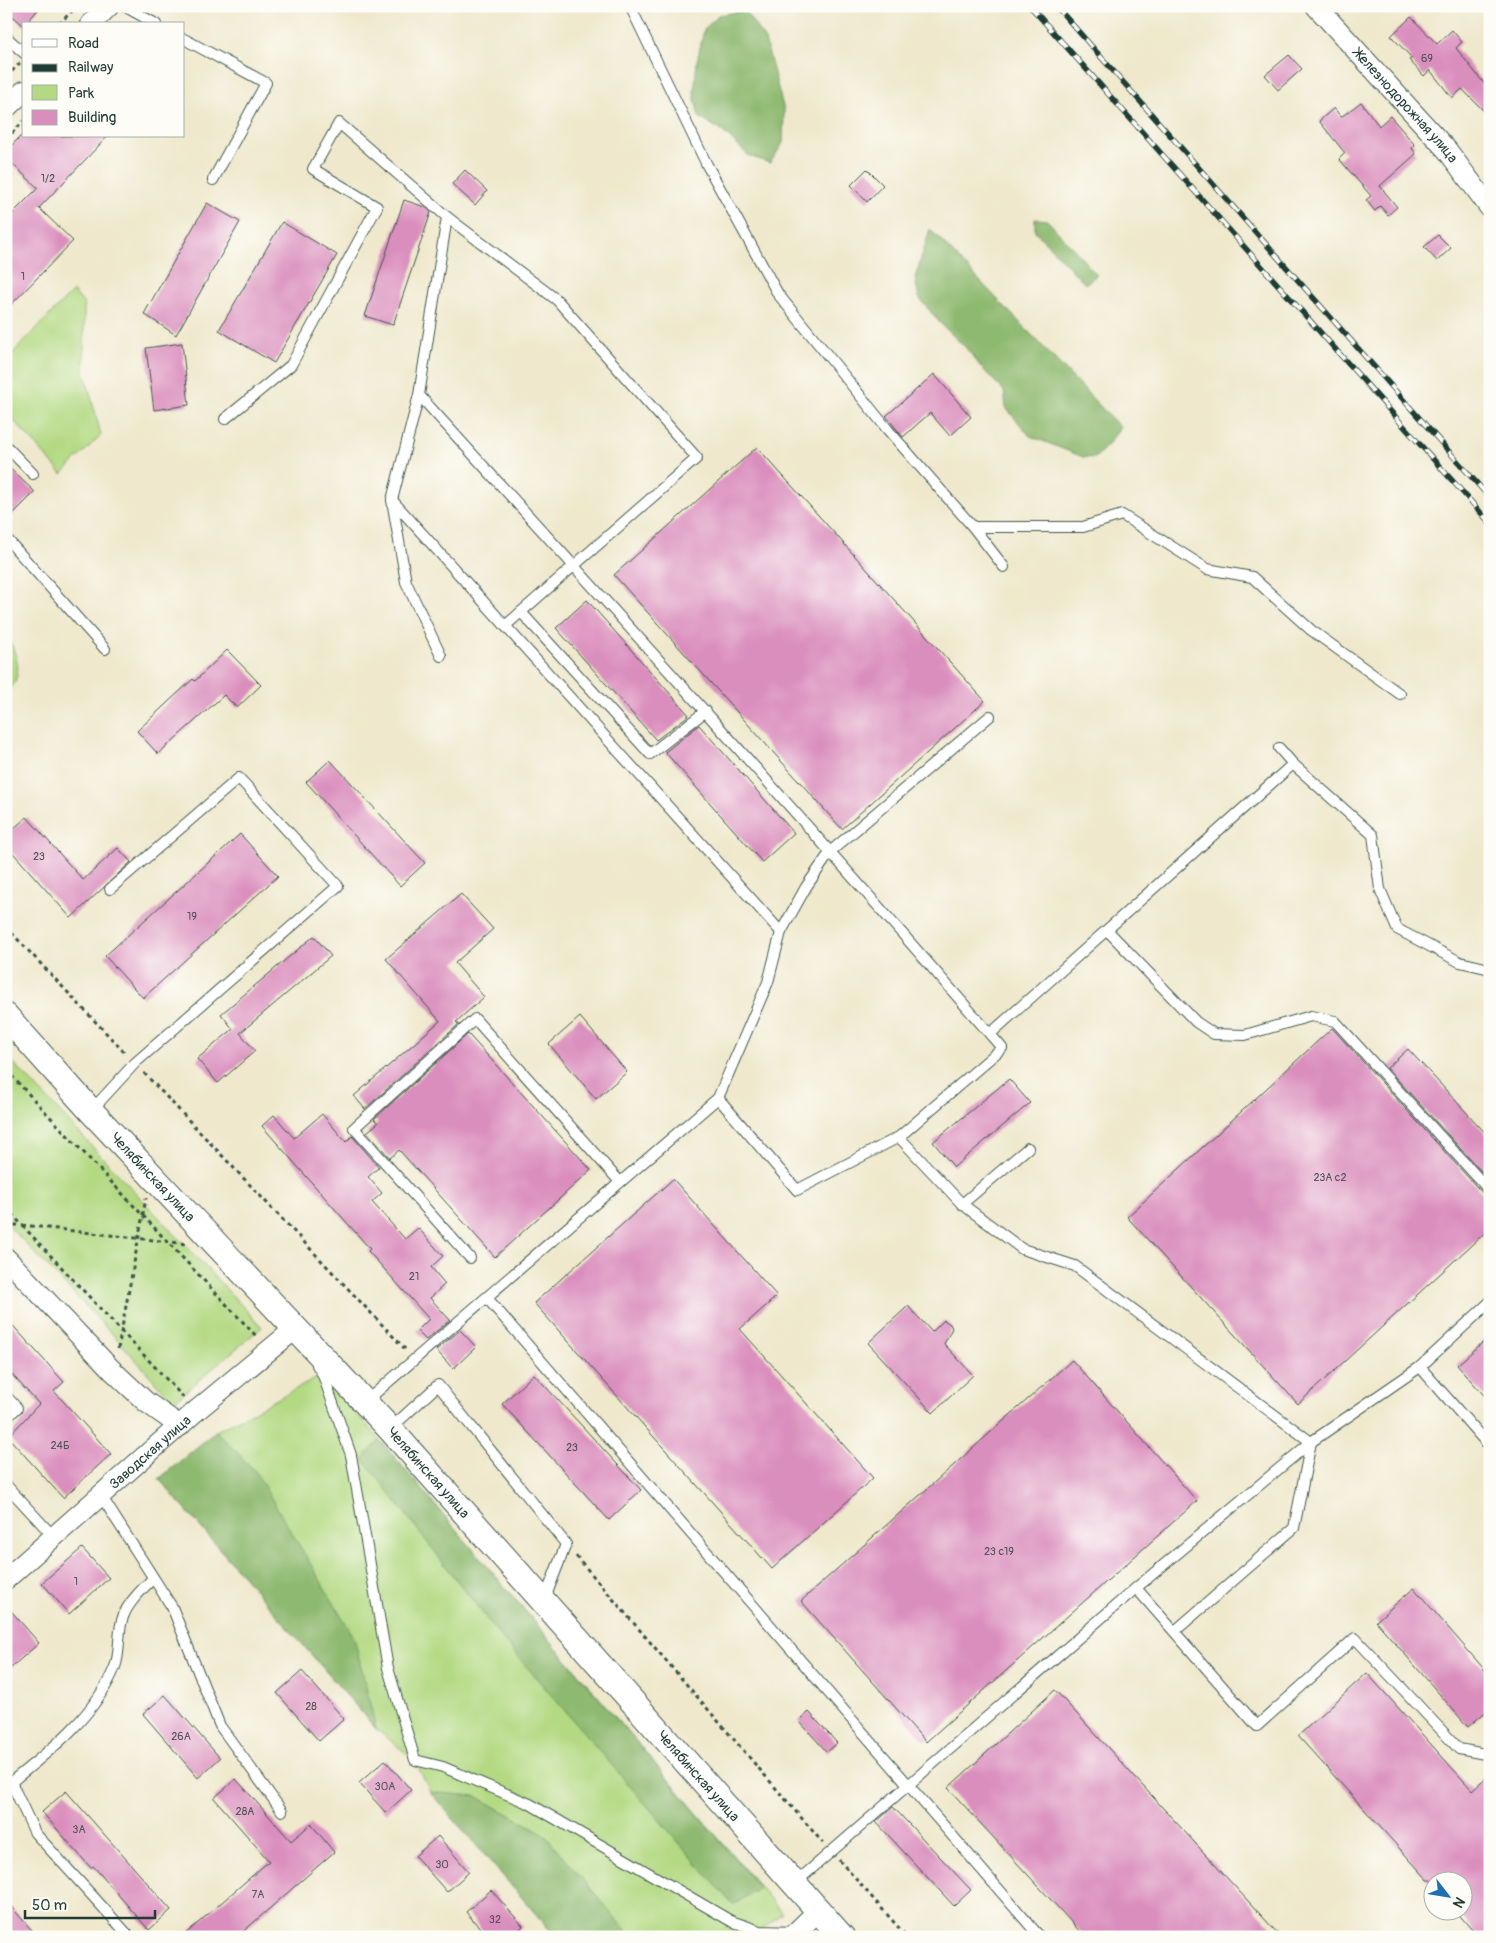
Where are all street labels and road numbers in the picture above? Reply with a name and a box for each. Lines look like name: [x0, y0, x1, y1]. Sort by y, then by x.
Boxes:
street label: Железнодорожная улица: [1349, 43, 1462, 166]
street label: Челябинская улица: [107, 1129, 199, 1225]
street label: Заводская улица: [106, 1411, 194, 1492]
street label: Челябинская улица: [384, 1423, 473, 1521]
street label: Челябинская улица: [654, 1727, 743, 1825]

